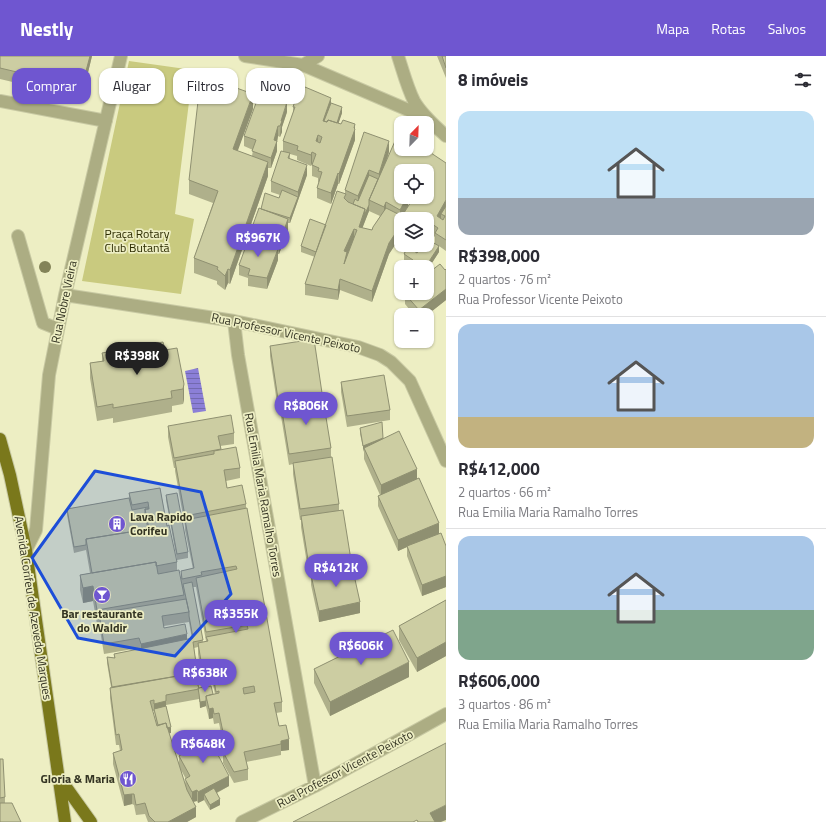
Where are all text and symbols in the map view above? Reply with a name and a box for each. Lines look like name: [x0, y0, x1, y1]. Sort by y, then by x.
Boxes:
text: Nestly: [20, 14, 73, 43]
text: Mapa: [656, 18, 689, 39]
text: Rotas: [711, 18, 746, 39]
text: Salvos: [768, 18, 806, 39]
text: 8 imóveis: [458, 67, 528, 93]
chip: Comprar: [12, 68, 91, 104]
chip: Alugar: [99, 68, 165, 104]
chip: Filtros: [173, 68, 238, 104]
chip: Novo: [246, 68, 305, 104]
icon: filters: [792, 69, 814, 91]
north arrow: [394, 116, 434, 156]
map controls: [394, 116, 434, 348]
icon: home: [600, 137, 672, 209]
button: locate: [394, 164, 434, 204]
button: layers: [394, 212, 434, 252]
park label: Praça Rotary Club Butantã: [104, 224, 170, 257]
pin: R$967K: [225, 224, 291, 258]
text: R$967K: [236, 227, 280, 247]
text: R$398,000: [458, 243, 540, 269]
street label: Rua Nobre Vieira: [45, 259, 82, 345]
button: +: [394, 260, 434, 300]
text: 2 quartos · 76 m²: [458, 269, 551, 289]
text: Rua Professor Vicente Peixoto: [458, 289, 623, 309]
street label: Rua Professor Vicente Peixoto: [210, 307, 362, 358]
button: −: [394, 308, 434, 348]
pin: R$398K: [104, 342, 170, 376]
text: R$398K: [115, 345, 159, 365]
icon: home: [600, 350, 672, 422]
pin: R$806K: [273, 392, 339, 426]
text: R$806K: [284, 395, 328, 415]
street label: Rua Emilia Maria Ramalho Torres: [240, 411, 287, 579]
text: R$412,000: [458, 456, 540, 482]
text: 2 quartos · 66 m²: [458, 482, 551, 502]
text: Rua Emilia Maria Ramalho Torres: [458, 502, 638, 522]
place label: Lava Rapido Corifeu: [130, 507, 193, 540]
street label: Avenida Corifeu de Azevedo Marques: [10, 514, 58, 702]
building icon: Lava Rapido Corifeu: [107, 514, 127, 534]
pin: R$412K: [303, 554, 369, 588]
text: R$412K: [314, 557, 358, 577]
icon: home: [600, 562, 672, 634]
bar icon: Bar restaurante do Waldir: [92, 585, 112, 605]
pin: R$355K: [203, 600, 269, 634]
text: R$355K: [214, 603, 258, 623]
place label: Bar restaurante do Waldir: [61, 604, 143, 637]
pin: R$606K: [328, 632, 394, 666]
text: R$606K: [339, 635, 383, 655]
pin: R$638K: [172, 659, 238, 693]
text: R$638K: [183, 662, 227, 682]
text: R$606,000: [458, 668, 540, 694]
text: 3 quartos · 86 m²: [458, 694, 551, 714]
text: Rua Emilia Maria Ramalho Torres: [458, 714, 638, 734]
street label: Rua Professor Vicente Peixoto: [273, 724, 416, 813]
pin: R$648K: [170, 730, 236, 764]
text: R$648K: [181, 733, 225, 753]
place label: Gloria & Maria: [41, 769, 115, 788]
restaurant icon: Gloria & Maria: [118, 769, 138, 789]

